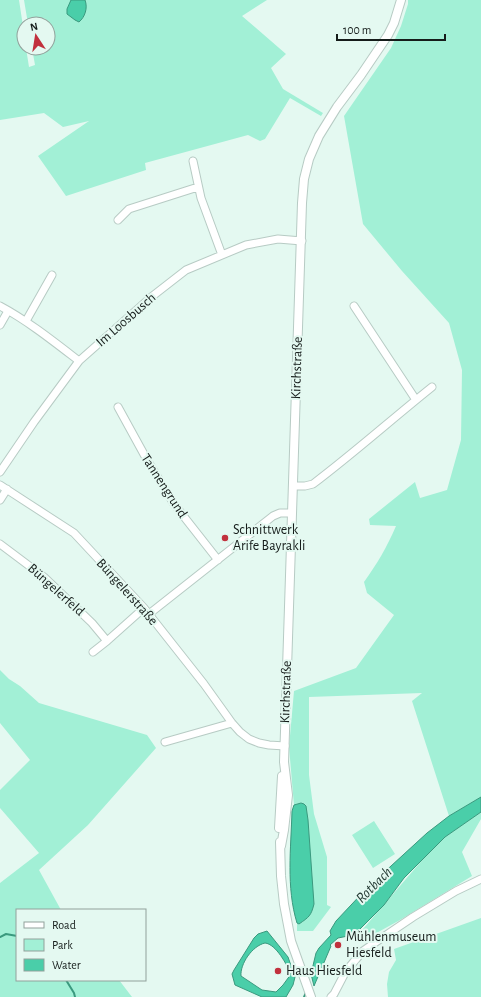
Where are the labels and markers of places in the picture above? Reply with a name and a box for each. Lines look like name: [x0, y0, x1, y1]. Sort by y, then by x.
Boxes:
place label: Schnittwerk Arife Bayrakli: [233, 523, 305, 553]
marker: Schnittwerk Arife Bayrakli: [220, 533, 230, 543]
place label: Mühlenmuseum Hiesfeld: [346, 930, 436, 960]
marker: Mühlenmuseum Hiesfeld: [333, 940, 343, 950]
place label: Haus Hiesfeld: [286, 964, 362, 978]
marker: Haus Hiesfeld: [273, 966, 283, 976]

